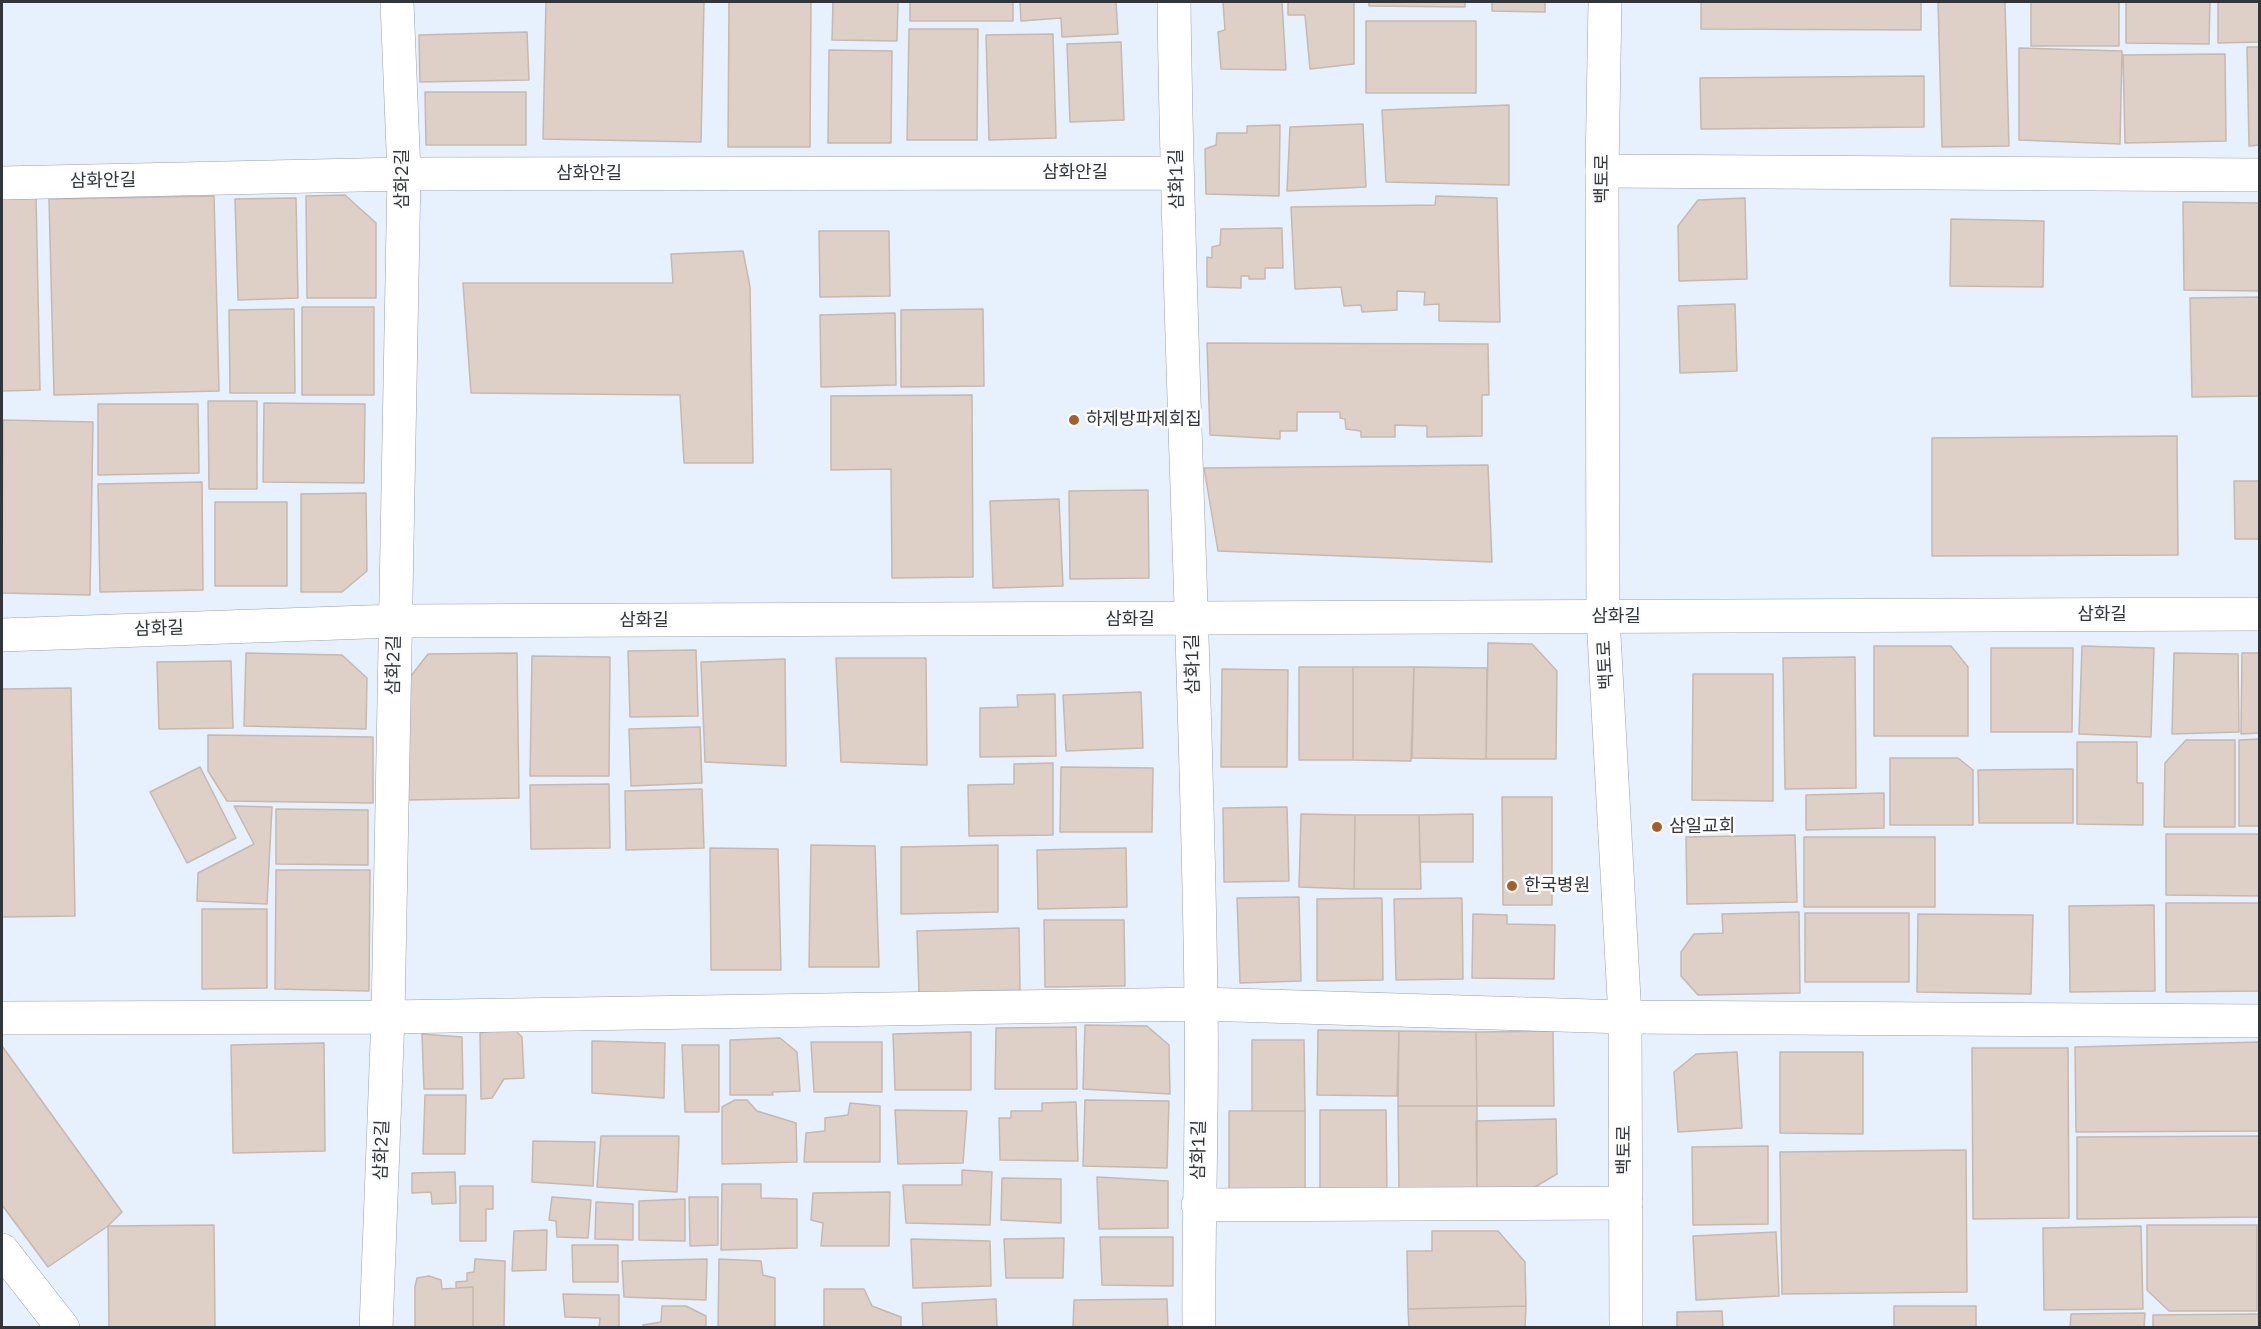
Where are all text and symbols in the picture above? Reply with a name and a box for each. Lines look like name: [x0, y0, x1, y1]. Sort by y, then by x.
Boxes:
street label: 삼화2길: [392, 149, 414, 209]
street label: 삼화1길: [1166, 149, 1188, 209]
street label: 백토로: [1592, 154, 1614, 204]
street label: 삼화안길: [1042, 162, 1108, 184]
street label: 삼화안길: [556, 163, 622, 185]
street label: 삼화안길: [70, 170, 136, 192]
place label: 하제방파제회집: [1086, 409, 1202, 431]
marker: 하제방파제회집: [1067, 413, 1081, 427]
street label: 삼화길: [2077, 604, 2127, 626]
street label: 삼화길: [1591, 606, 1641, 628]
street label: 삼화길: [1105, 609, 1155, 631]
street label: 삼화길: [619, 610, 669, 632]
street label: 삼화길: [134, 617, 184, 641]
street label: 삼화1길: [1182, 634, 1204, 694]
street label: 삼화2길: [383, 635, 405, 695]
street label: 백토로: [1594, 640, 1618, 690]
place label: 삼일교회: [1669, 816, 1735, 838]
marker: 삼일교회: [1650, 820, 1664, 834]
place label: 한국병원: [1524, 875, 1590, 897]
marker: 한국병원: [1505, 879, 1519, 893]
street label: 삼화2길: [370, 1119, 394, 1181]
street label: 삼화1길: [1188, 1120, 1210, 1180]
street label: 백토로: [1614, 1125, 1636, 1175]

